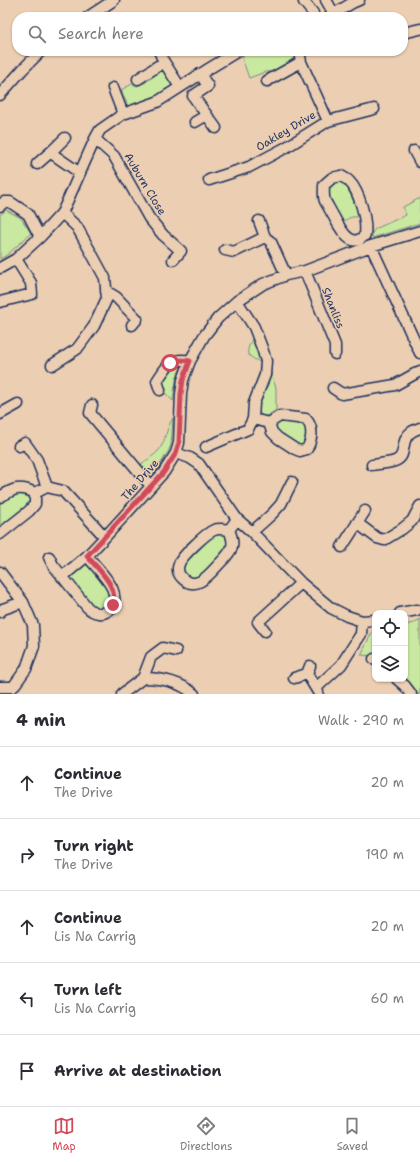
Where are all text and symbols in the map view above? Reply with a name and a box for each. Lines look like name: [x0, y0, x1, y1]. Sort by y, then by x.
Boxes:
search box: [12, 12, 408, 56]
icon: search: [26, 23, 48, 45]
text: Search here: [58, 24, 144, 44]
street label: Oakley Drive: [253, 107, 319, 155]
street label: Auburn Close: [120, 150, 170, 218]
street label: Shanliss: [318, 285, 348, 331]
route start: [161, 354, 179, 372]
street label: The Drive: [118, 456, 162, 504]
route end: [104, 596, 122, 614]
map controls: [372, 610, 408, 682]
button: locate: [372, 610, 408, 646]
button: layers: [372, 646, 408, 682]
text: 4 min: [16, 709, 66, 731]
text: Walk · 290 m: [318, 712, 404, 729]
text: Continue: [54, 764, 122, 784]
icon: ahead: [16, 772, 38, 794]
text: 20 m: [371, 774, 404, 791]
text: The Drive: [54, 784, 113, 801]
text: Turn right: [54, 836, 134, 856]
icon: right: [16, 844, 38, 866]
text: 190 m: [365, 846, 404, 863]
text: The Drive: [54, 856, 113, 873]
text: Continue: [54, 908, 122, 928]
icon: ahead: [16, 916, 38, 938]
text: 20 m: [371, 918, 404, 935]
text: Lis Na Carrig: [54, 928, 136, 945]
text: Turn left: [54, 980, 122, 1000]
icon: left: [16, 988, 38, 1010]
text: 60 m: [371, 990, 404, 1007]
text: Lis Na Carrig: [54, 1000, 136, 1017]
icon: arrive: [16, 1060, 38, 1082]
text: Arrive at destination: [54, 1061, 222, 1081]
tab: Map: [52, 1115, 76, 1154]
tab: Directions: [180, 1115, 232, 1154]
tab: Saved: [337, 1115, 368, 1154]

